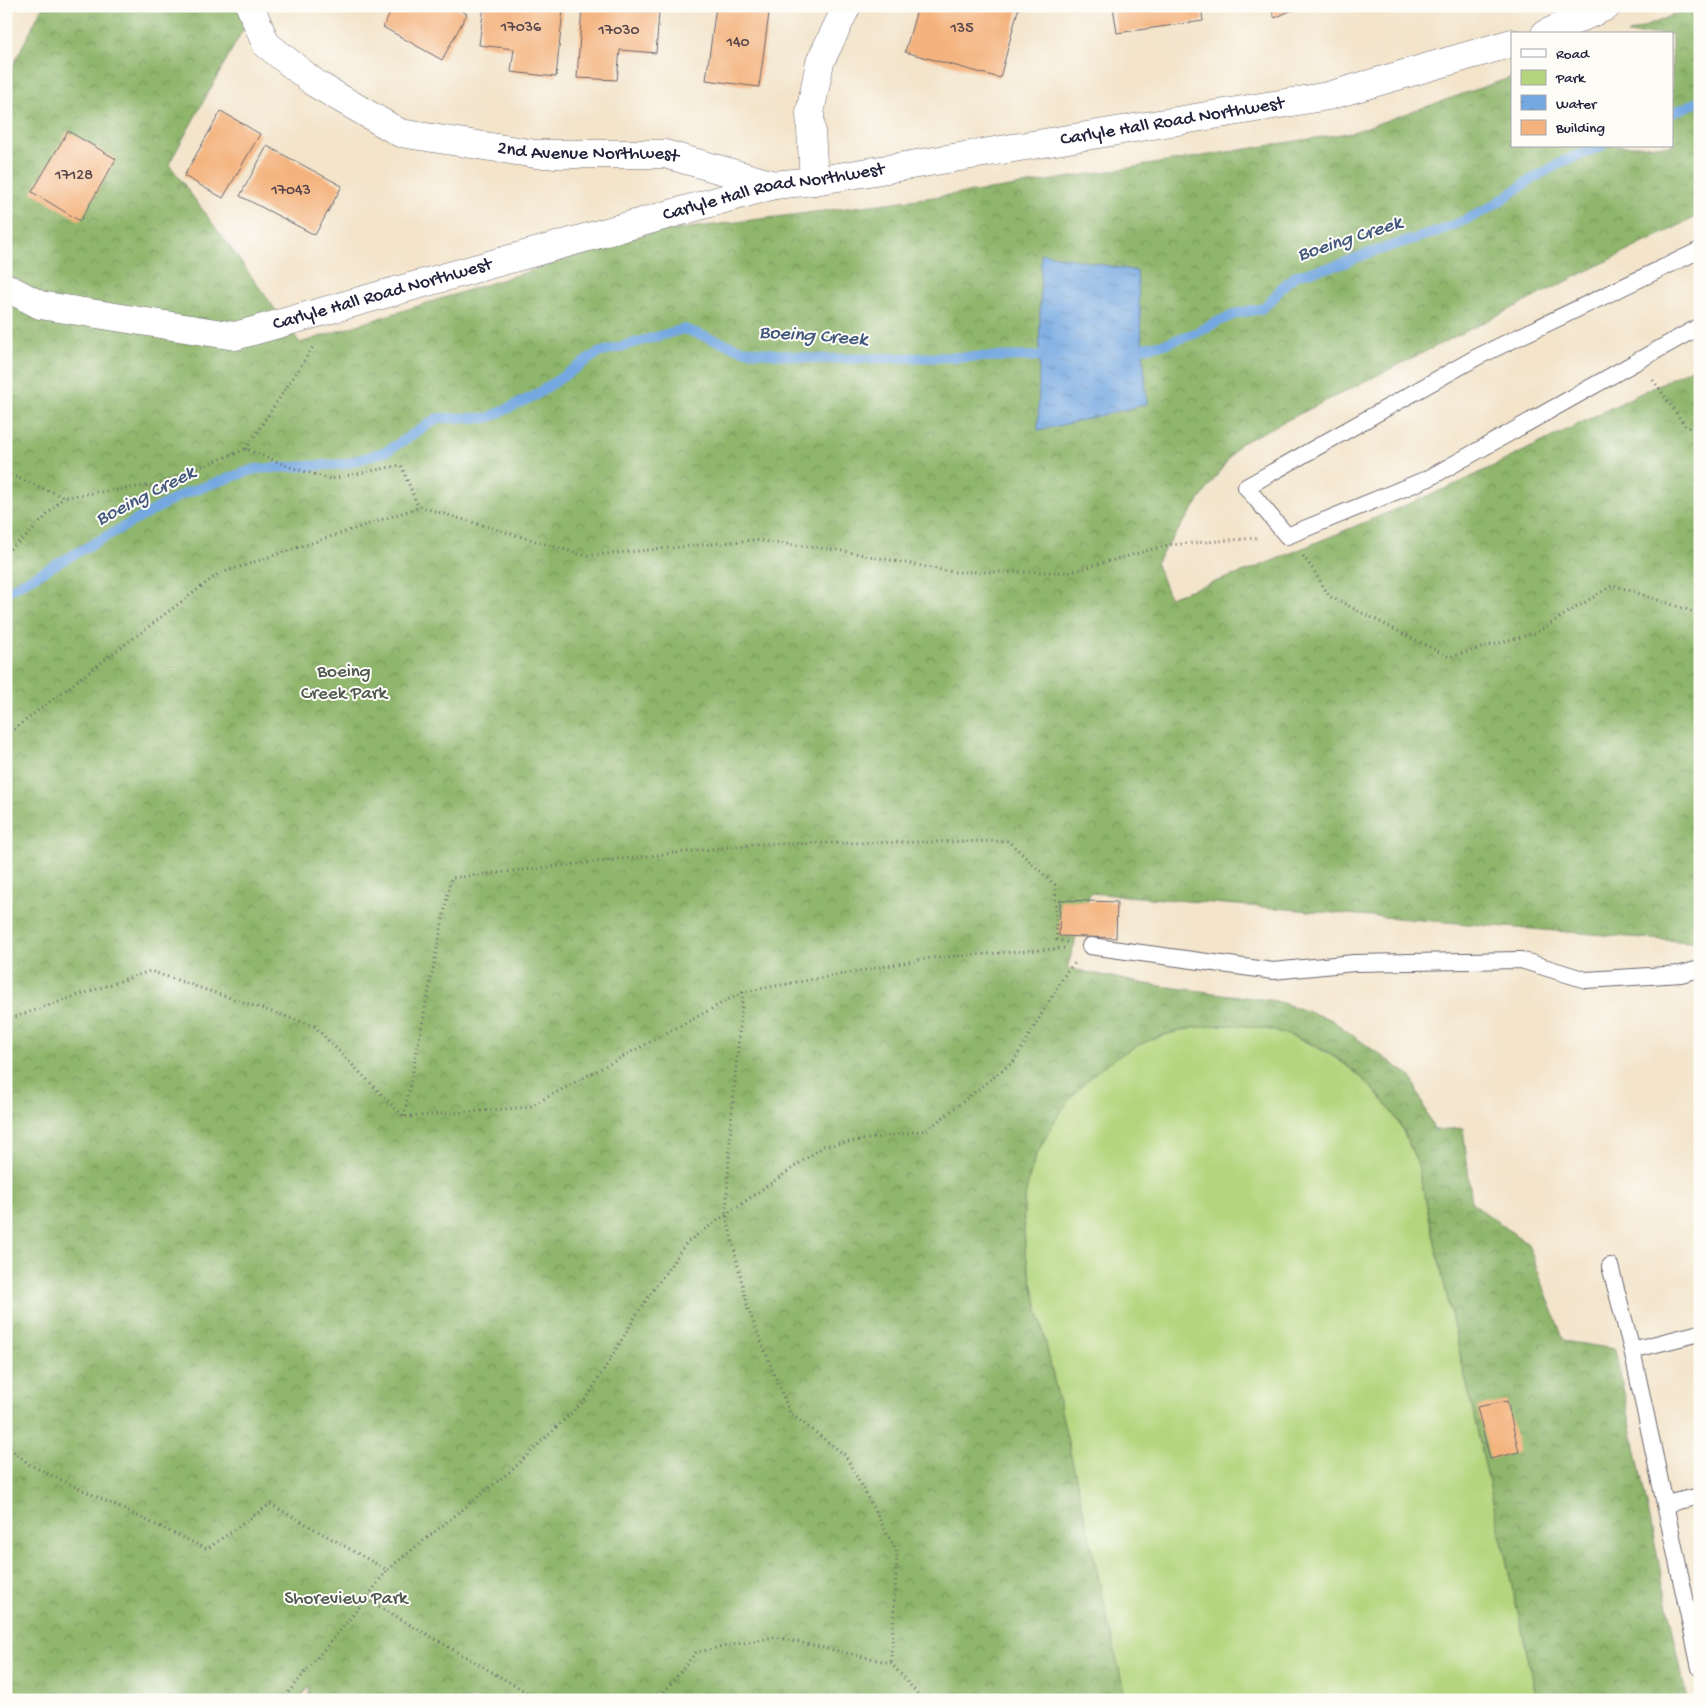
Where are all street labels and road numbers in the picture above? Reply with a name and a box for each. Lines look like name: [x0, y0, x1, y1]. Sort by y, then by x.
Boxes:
street label: Carlyle Hall Road Northwest: [1059, 92, 1288, 152]
street label: 2nd Avenue Northwest: [496, 137, 684, 169]
street label: Carlyle Hall Road Northwest: [660, 158, 888, 227]
street label: Carlyle Hall Road Northwest: [270, 253, 497, 336]

